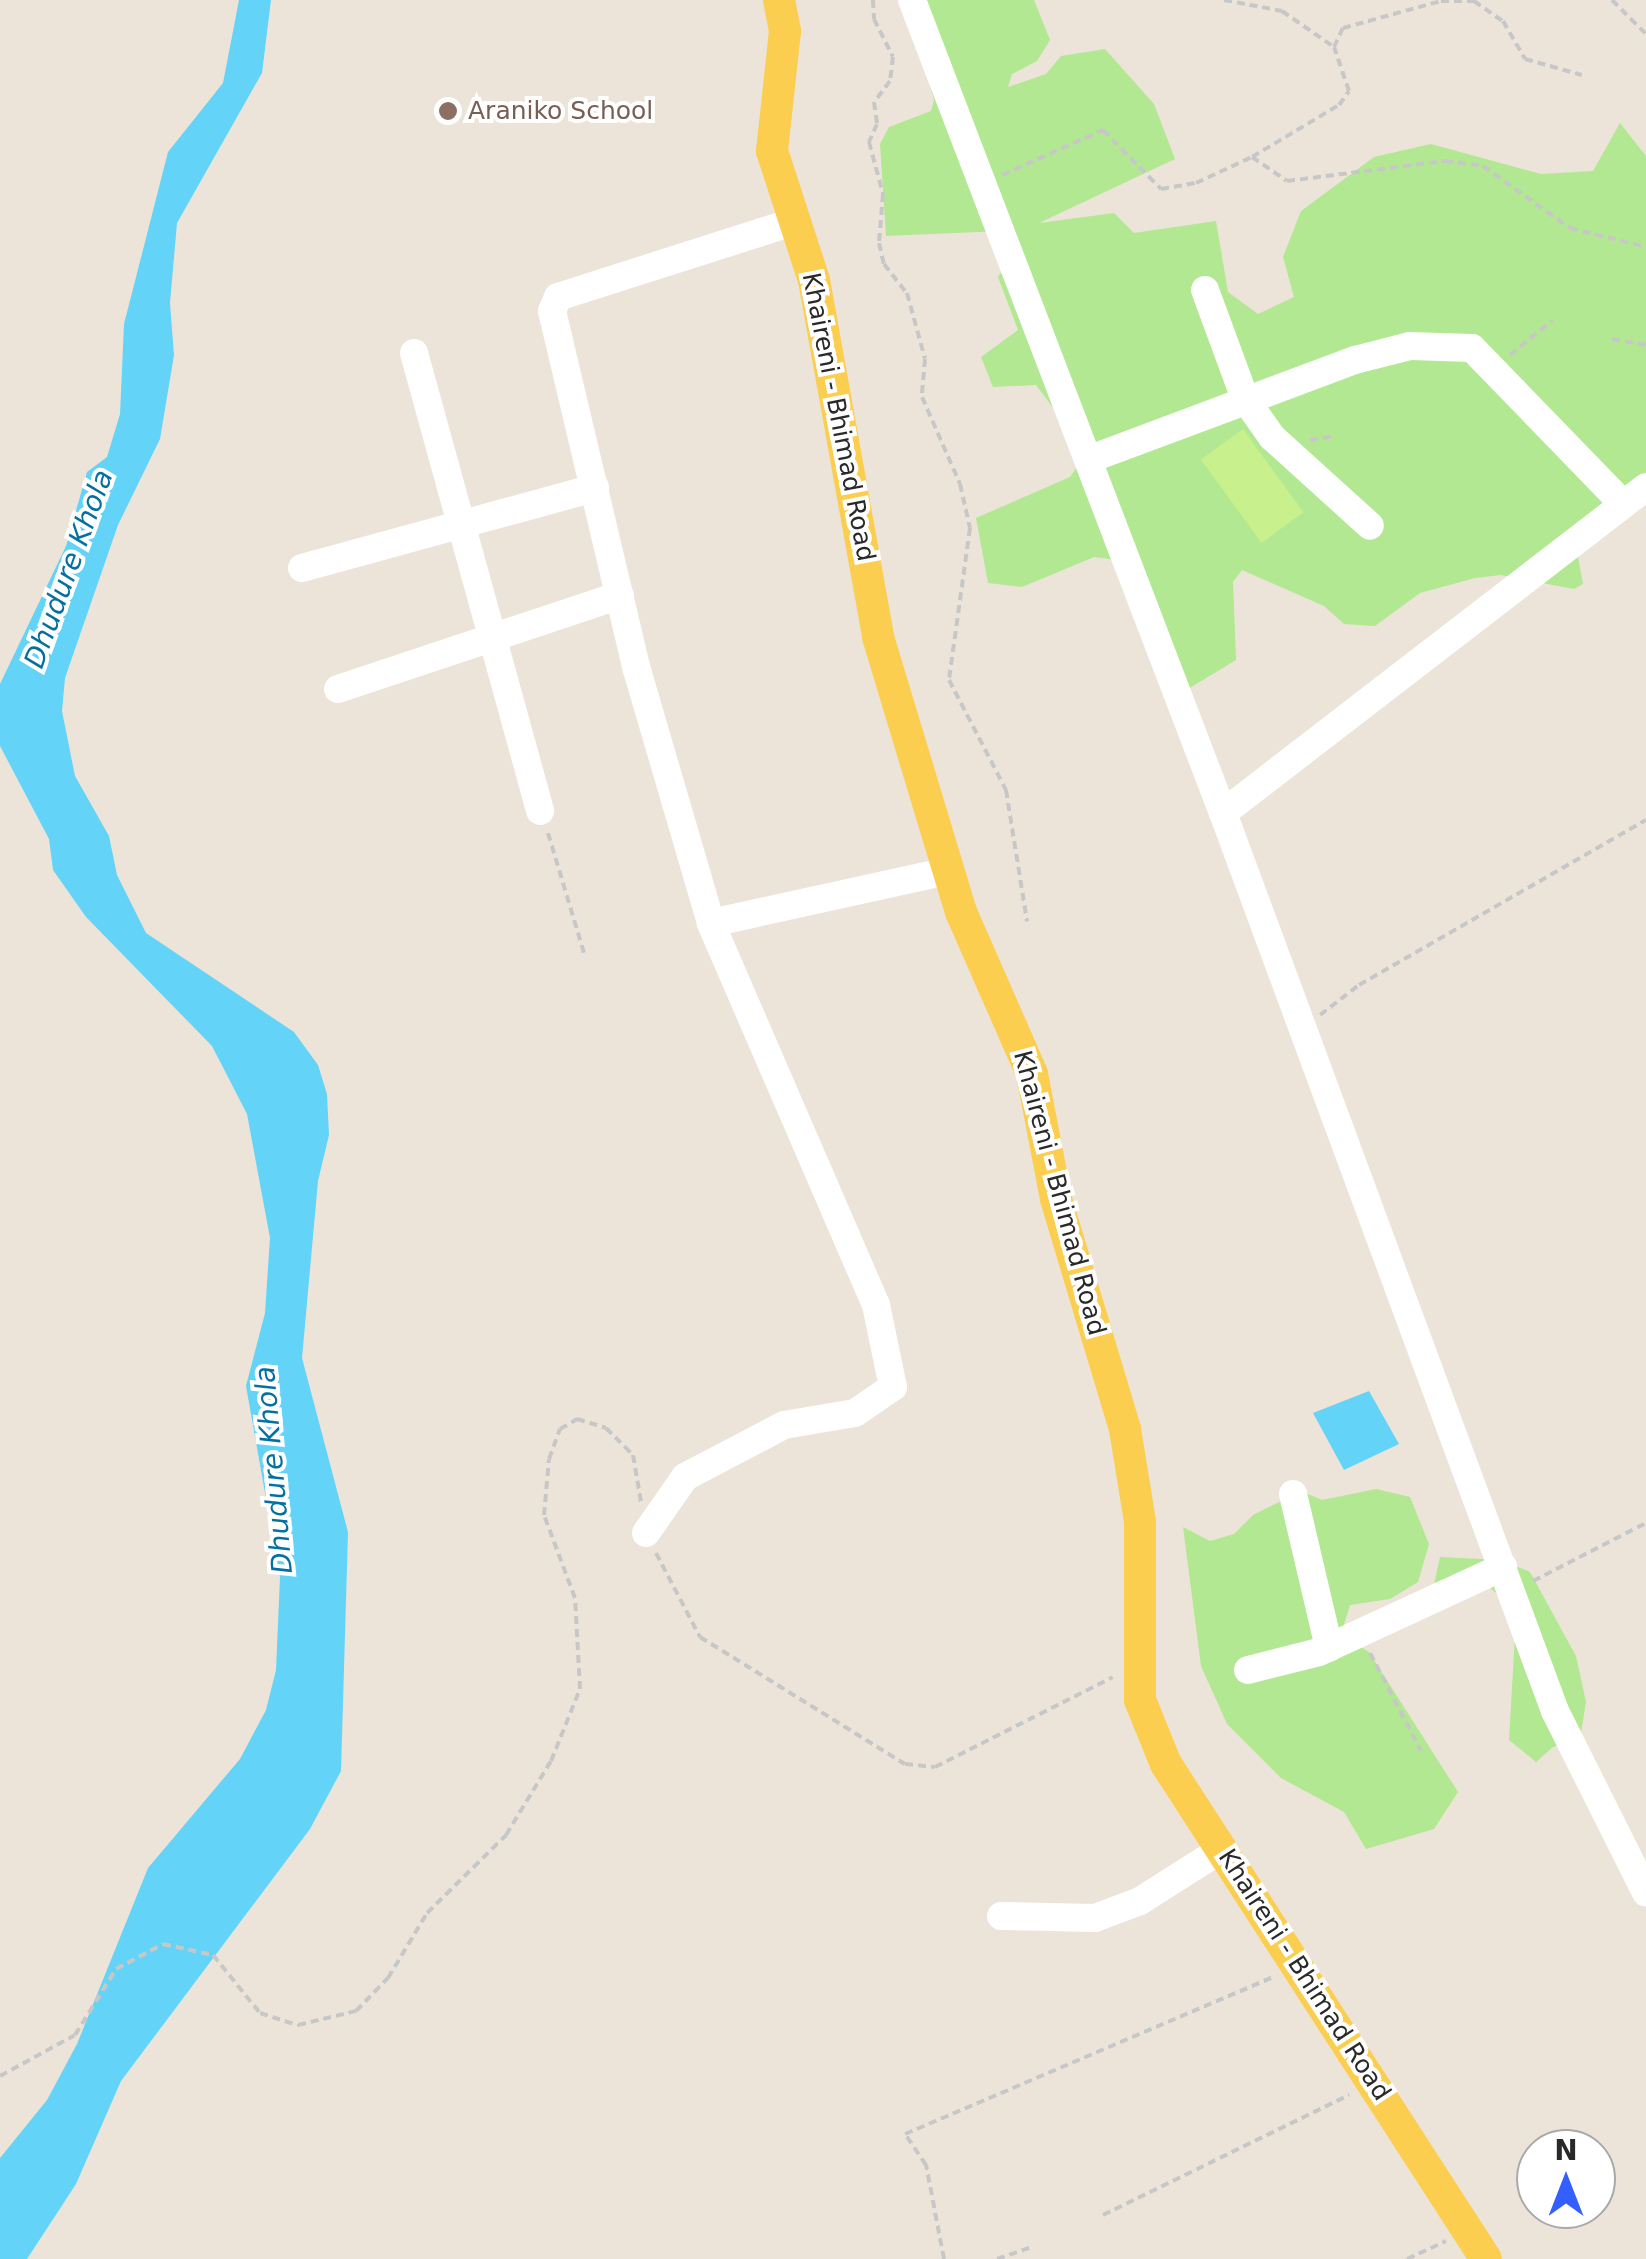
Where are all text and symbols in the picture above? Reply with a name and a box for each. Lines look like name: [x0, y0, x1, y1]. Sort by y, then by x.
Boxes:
place label: Araniko School: [468, 96, 653, 126]
marker: Araniko School: [437, 100, 459, 122]
street label: Khaireni - Bhimad Road: [795, 270, 881, 564]
water label: Dhudure Khola: [18, 465, 120, 673]
street label: Khaireni - Bhimad Road: [1007, 1047, 1111, 1339]
water label: Dhudure Khola: [248, 1365, 300, 1575]
street label: Khaireni - Bhimad Road: [1211, 1844, 1397, 2106]
north arrow: [1516, 2129, 1616, 2229]
text: N: [1554, 2134, 1578, 2167]

